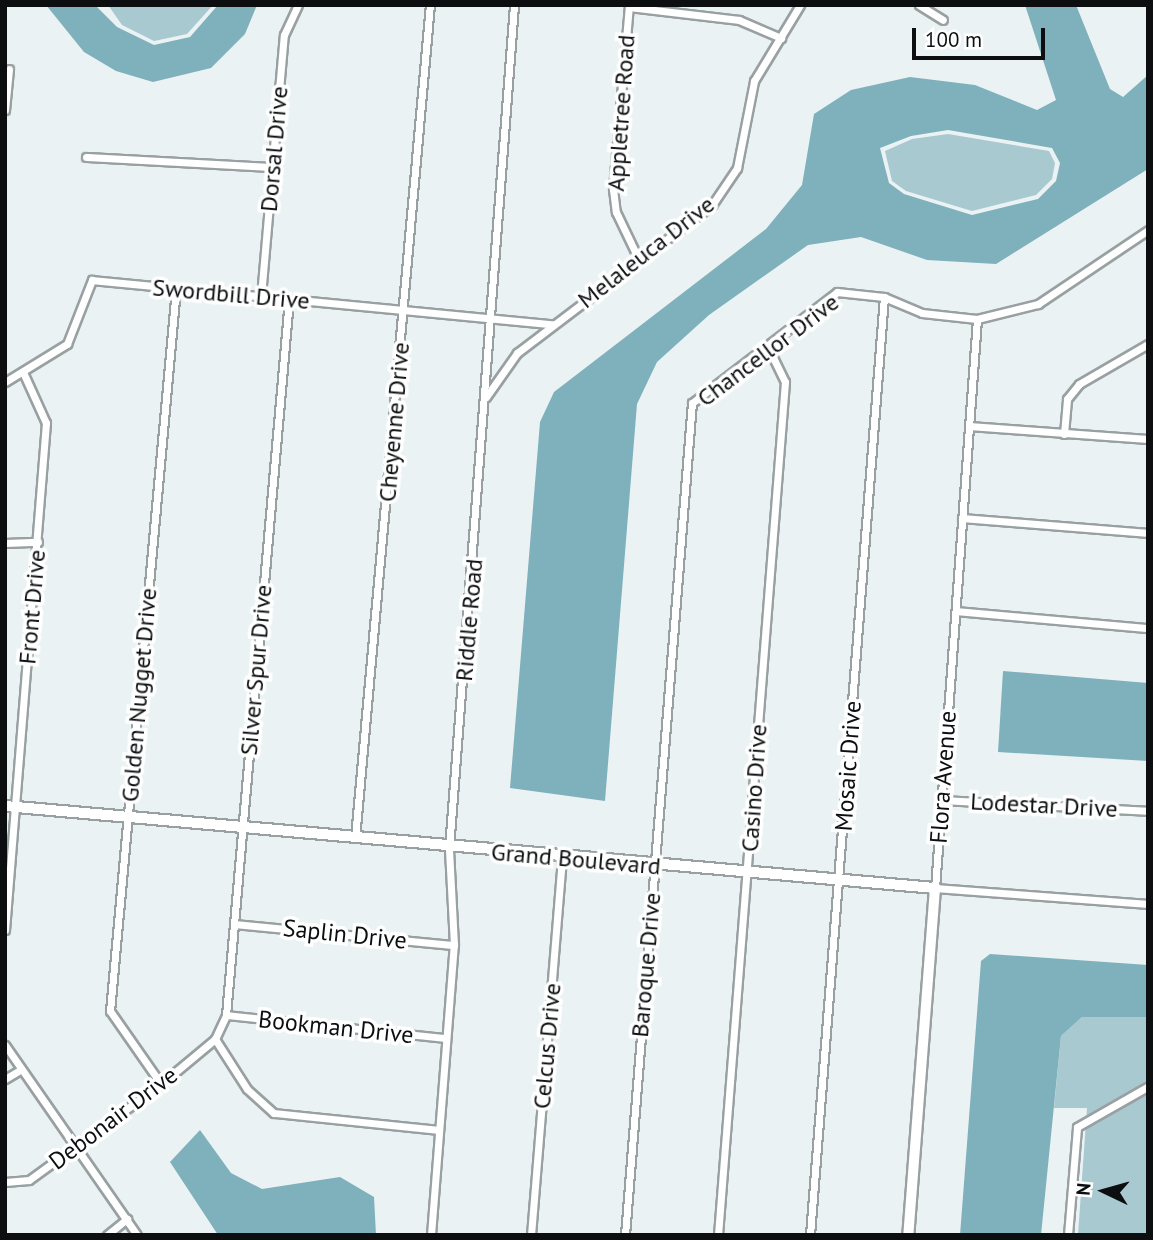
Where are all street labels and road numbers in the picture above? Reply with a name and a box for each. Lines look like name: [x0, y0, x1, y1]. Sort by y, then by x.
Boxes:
street label: Appletree Road: [601, 34, 641, 192]
street label: Dorsal Drive: [254, 85, 294, 213]
street label: Melaleuca Drive: [572, 190, 720, 314]
street label: Swordbill Drive: [151, 273, 311, 315]
street label: Chancellor Drive: [692, 287, 844, 413]
street label: Cheyenne Drive: [373, 341, 415, 503]
street label: Front Drive: [13, 549, 51, 665]
street label: Riddle Road: [449, 558, 489, 682]
street label: Silver Spur Drive: [234, 583, 278, 757]
street label: Golden Nugget Drive: [115, 587, 163, 803]
street label: Mosaic Drive: [829, 700, 867, 832]
street label: Flora Avenue: [924, 709, 962, 845]
street label: Casino Drive: [735, 723, 773, 853]
street label: Lodestar Drive: [970, 787, 1118, 823]
street label: Grand Boulevard: [490, 837, 662, 881]
street label: Baroque Drive: [625, 891, 667, 1039]
street label: Saplin Drive: [282, 913, 408, 955]
street label: Celcus Drive: [527, 982, 567, 1110]
street label: Bookman Drive: [257, 1005, 415, 1049]
street label: Debonair Drive: [43, 1060, 183, 1176]

